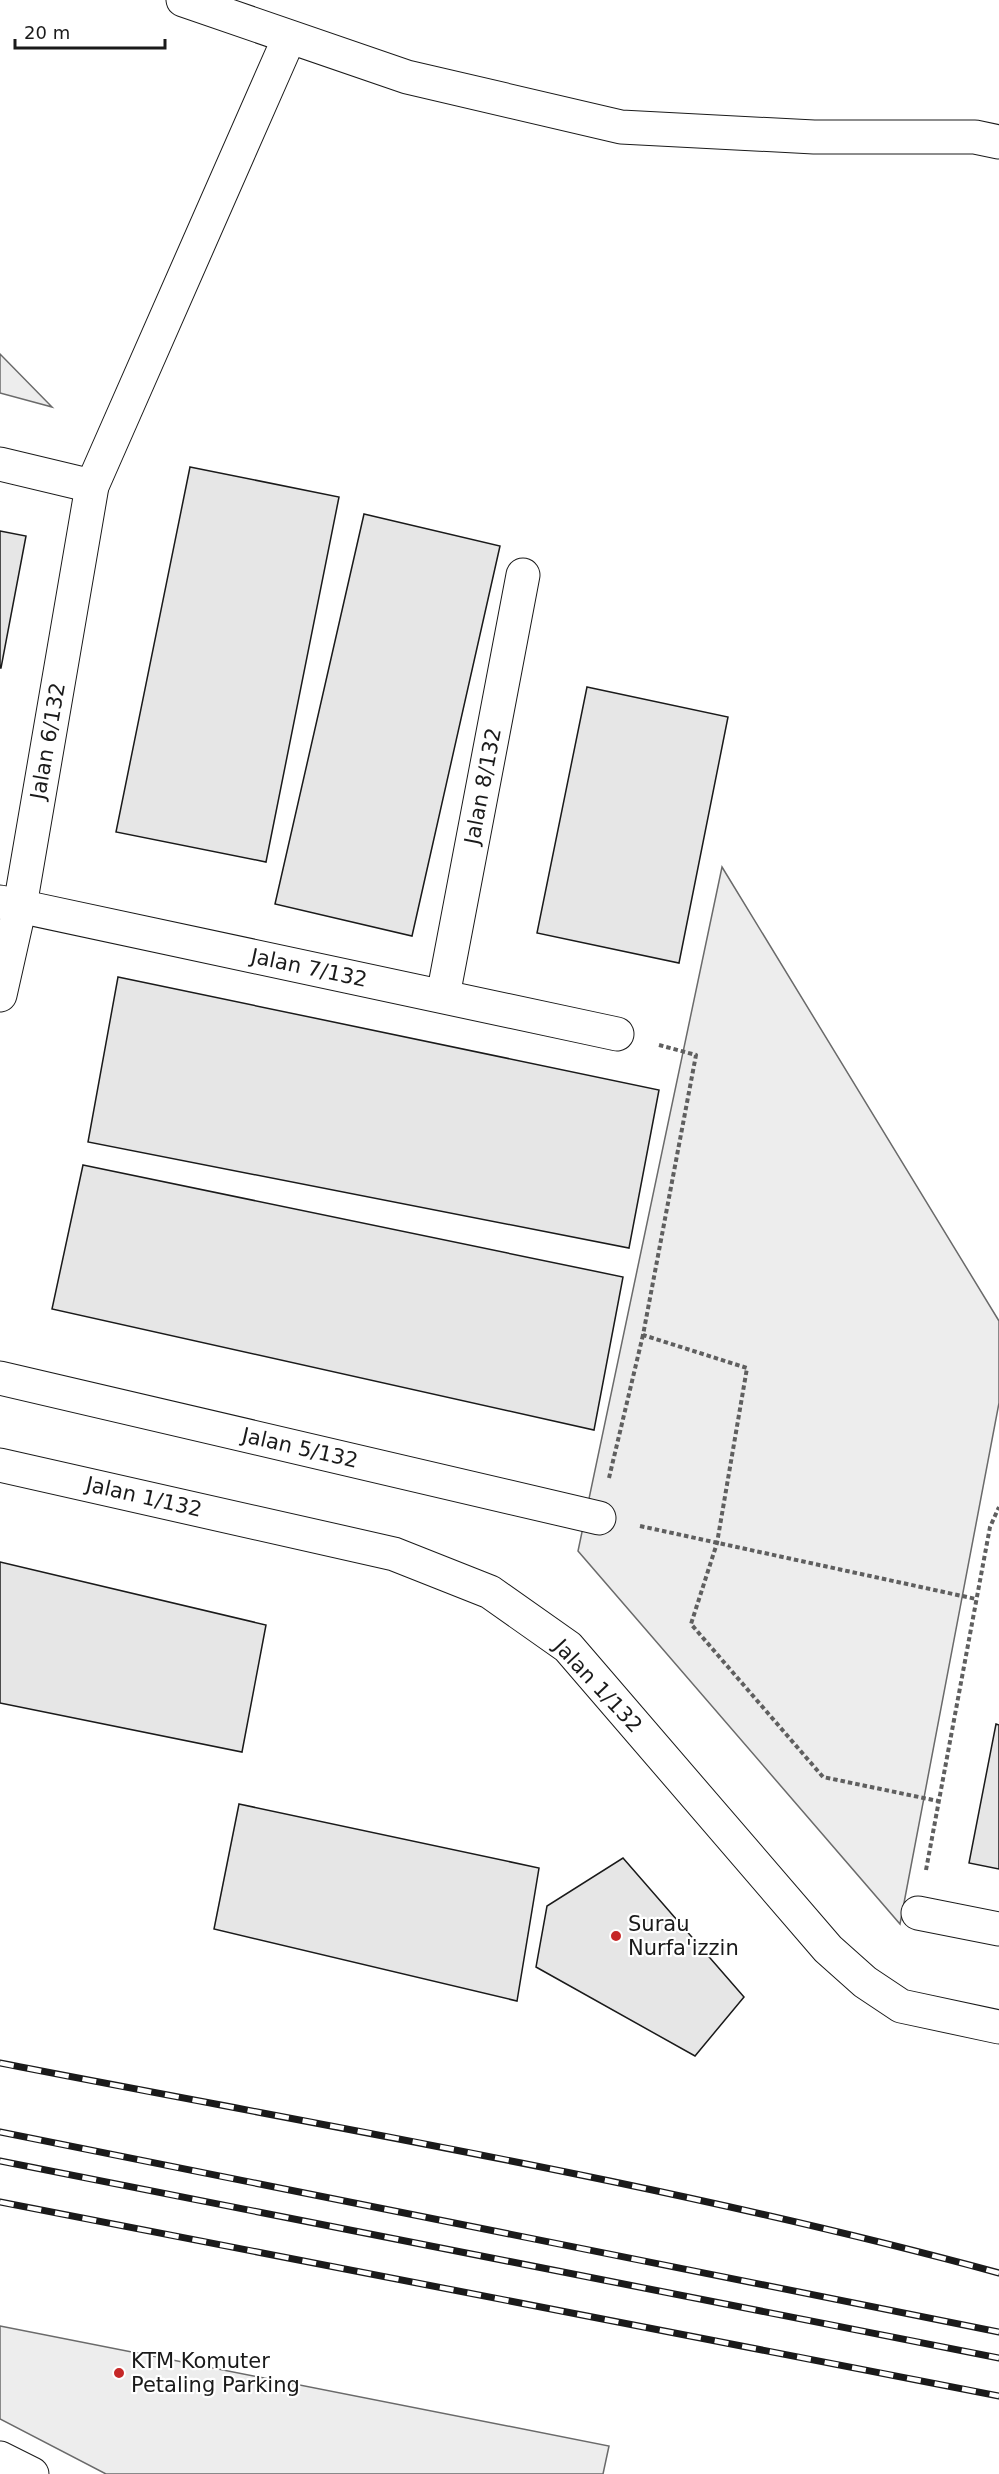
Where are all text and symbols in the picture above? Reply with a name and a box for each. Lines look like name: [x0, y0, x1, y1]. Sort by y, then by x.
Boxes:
scale bar: [15, 12, 165, 50]
text: 20 m: [24, 22, 70, 43]
street label: Jalan 6/132: [26, 681, 70, 803]
street label: Jalan 8/132: [460, 726, 506, 848]
street label: Jalan 7/132: [247, 944, 369, 992]
street label: Jalan 5/132: [238, 1423, 360, 1473]
street label: Jalan 1/132: [82, 1472, 204, 1522]
street label: Jalan 1/132: [548, 1633, 647, 1737]
place label: Surau Nurfa'izzin: [628, 1912, 739, 1960]
marker: Surau Nurfa'izzin: [609, 1929, 623, 1943]
place label: KTM Komuter Petaling Parking: [131, 2349, 300, 2397]
marker: KTM Komuter Petaling Parking: [112, 2366, 126, 2380]

